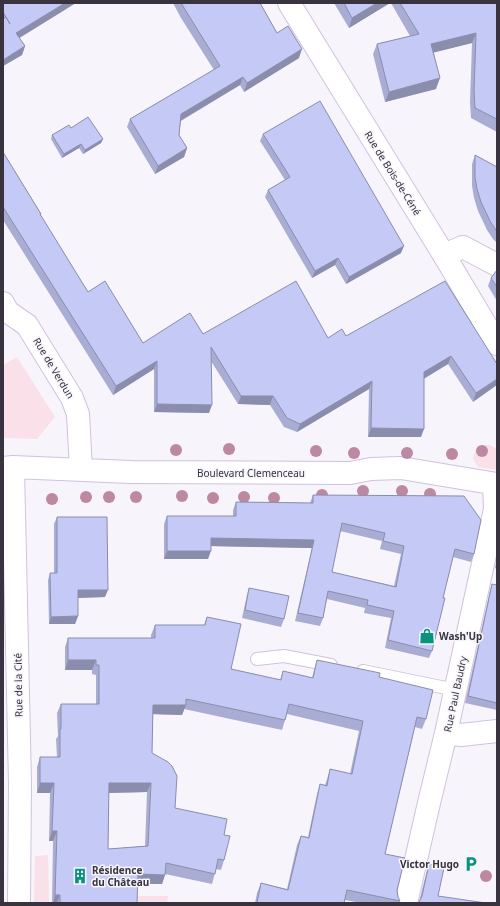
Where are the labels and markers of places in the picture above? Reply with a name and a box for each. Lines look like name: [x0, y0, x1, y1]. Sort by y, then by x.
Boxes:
shop icon: Wash'Up: [418, 627, 436, 645]
place label: Wash'Up: [439, 629, 482, 643]
parking icon: Victor Hugo: [462, 855, 480, 873]
place label: Victor Hugo: [400, 857, 459, 871]
place label: Résidence du Château: [92, 863, 149, 889]
building icon: Résidence du Château: [71, 867, 89, 885]

